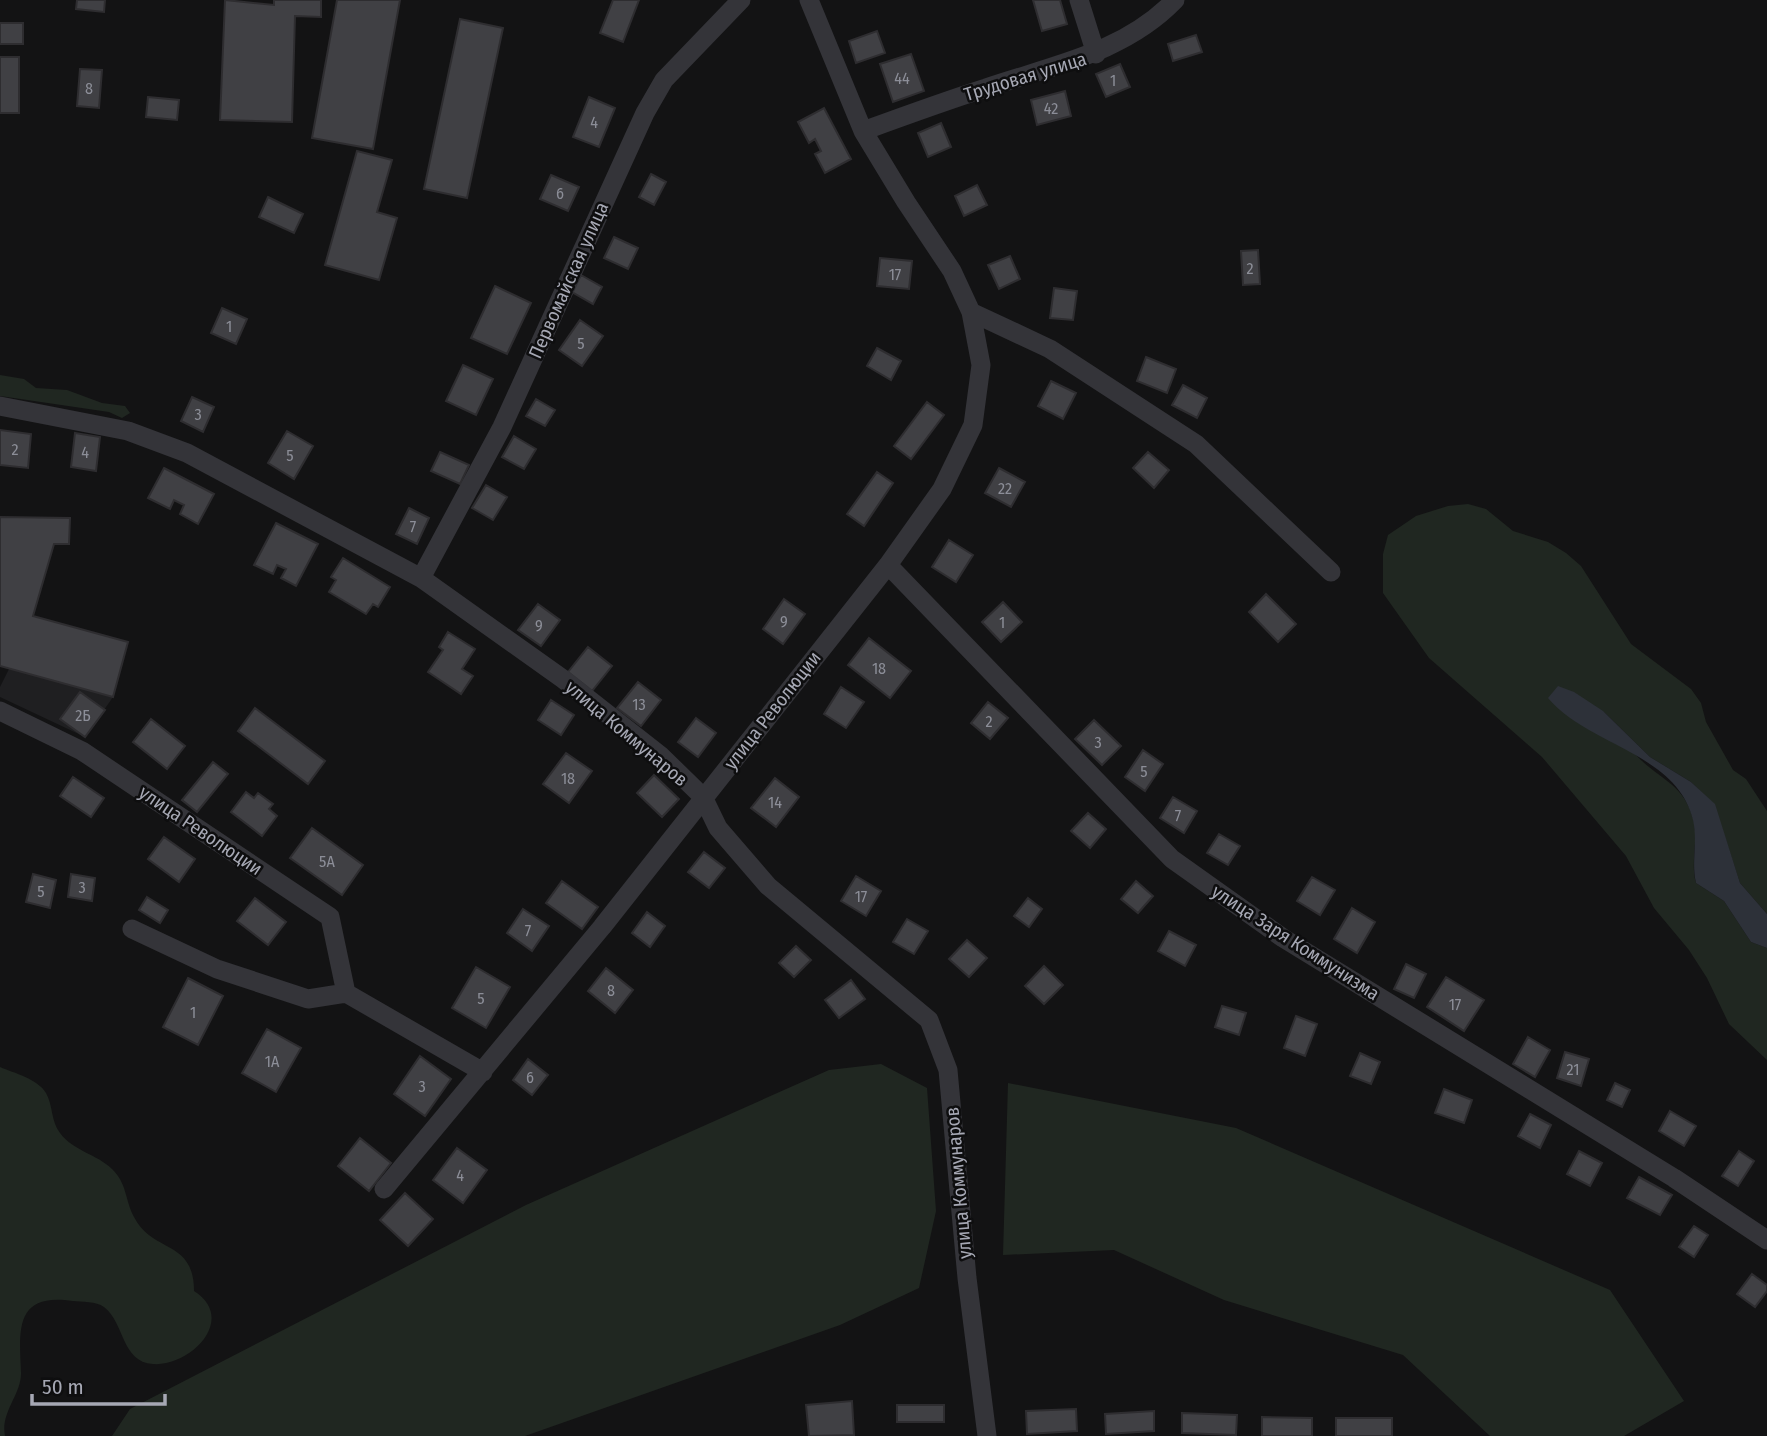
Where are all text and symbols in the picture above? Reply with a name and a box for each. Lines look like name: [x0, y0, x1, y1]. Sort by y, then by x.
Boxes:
street label: Трудовая улица: [961, 47, 1089, 106]
house number: 44: [894, 69, 910, 88]
house number: 1: [1110, 71, 1116, 90]
house number: 8: [85, 79, 93, 98]
house number: 42: [1044, 99, 1058, 118]
house number: 4: [590, 113, 598, 132]
house number: 6: [556, 184, 564, 203]
street label: Первомайская улица: [524, 198, 613, 362]
house number: 2: [1246, 259, 1254, 278]
house number: 17: [889, 265, 902, 284]
house number: 1: [226, 317, 232, 336]
house number: 5: [577, 334, 585, 353]
house number: 3: [194, 405, 202, 424]
house number: 2: [11, 440, 19, 459]
house number: 4: [81, 443, 89, 462]
house number: 5: [286, 446, 294, 465]
house number: 22: [998, 479, 1012, 498]
house number: 7: [410, 517, 417, 536]
house number: 9: [780, 612, 788, 631]
house number: 1: [999, 613, 1005, 632]
house number: 9: [535, 616, 543, 635]
street label: улица Революции: [719, 647, 826, 774]
house number: 18: [872, 659, 886, 678]
street label: улица Коммунаров: [561, 676, 692, 791]
house number: 13: [632, 695, 646, 714]
house number: 2Б: [75, 706, 91, 725]
house number: 2: [985, 712, 993, 731]
house number: 3: [1094, 733, 1102, 752]
house number: 5: [1140, 762, 1148, 781]
house number: 18: [561, 769, 575, 788]
street label: улица Революции: [135, 781, 267, 880]
house number: 14: [768, 793, 782, 812]
house number: 7: [1175, 806, 1182, 825]
house number: 5А: [319, 852, 335, 871]
house number: 3: [78, 878, 86, 897]
street label: улица Заря Коммунизма: [1208, 880, 1384, 1005]
house number: 5: [37, 882, 45, 901]
house number: 17: [855, 887, 868, 906]
house number: 7: [525, 921, 532, 940]
house number: 8: [607, 981, 615, 1000]
house number: 5: [477, 989, 485, 1008]
house number: 17: [1449, 995, 1462, 1014]
house number: 1: [190, 1003, 196, 1022]
house number: 1А: [265, 1052, 280, 1071]
house number: 21: [1567, 1060, 1579, 1079]
house number: 6: [526, 1068, 534, 1087]
house number: 3: [418, 1077, 426, 1096]
street label: улица Коммунаров: [940, 1106, 977, 1260]
house number: 4: [456, 1166, 464, 1185]
scale bar: [32, 1362, 164, 1406]
text: 50 m: [42, 1374, 84, 1400]

